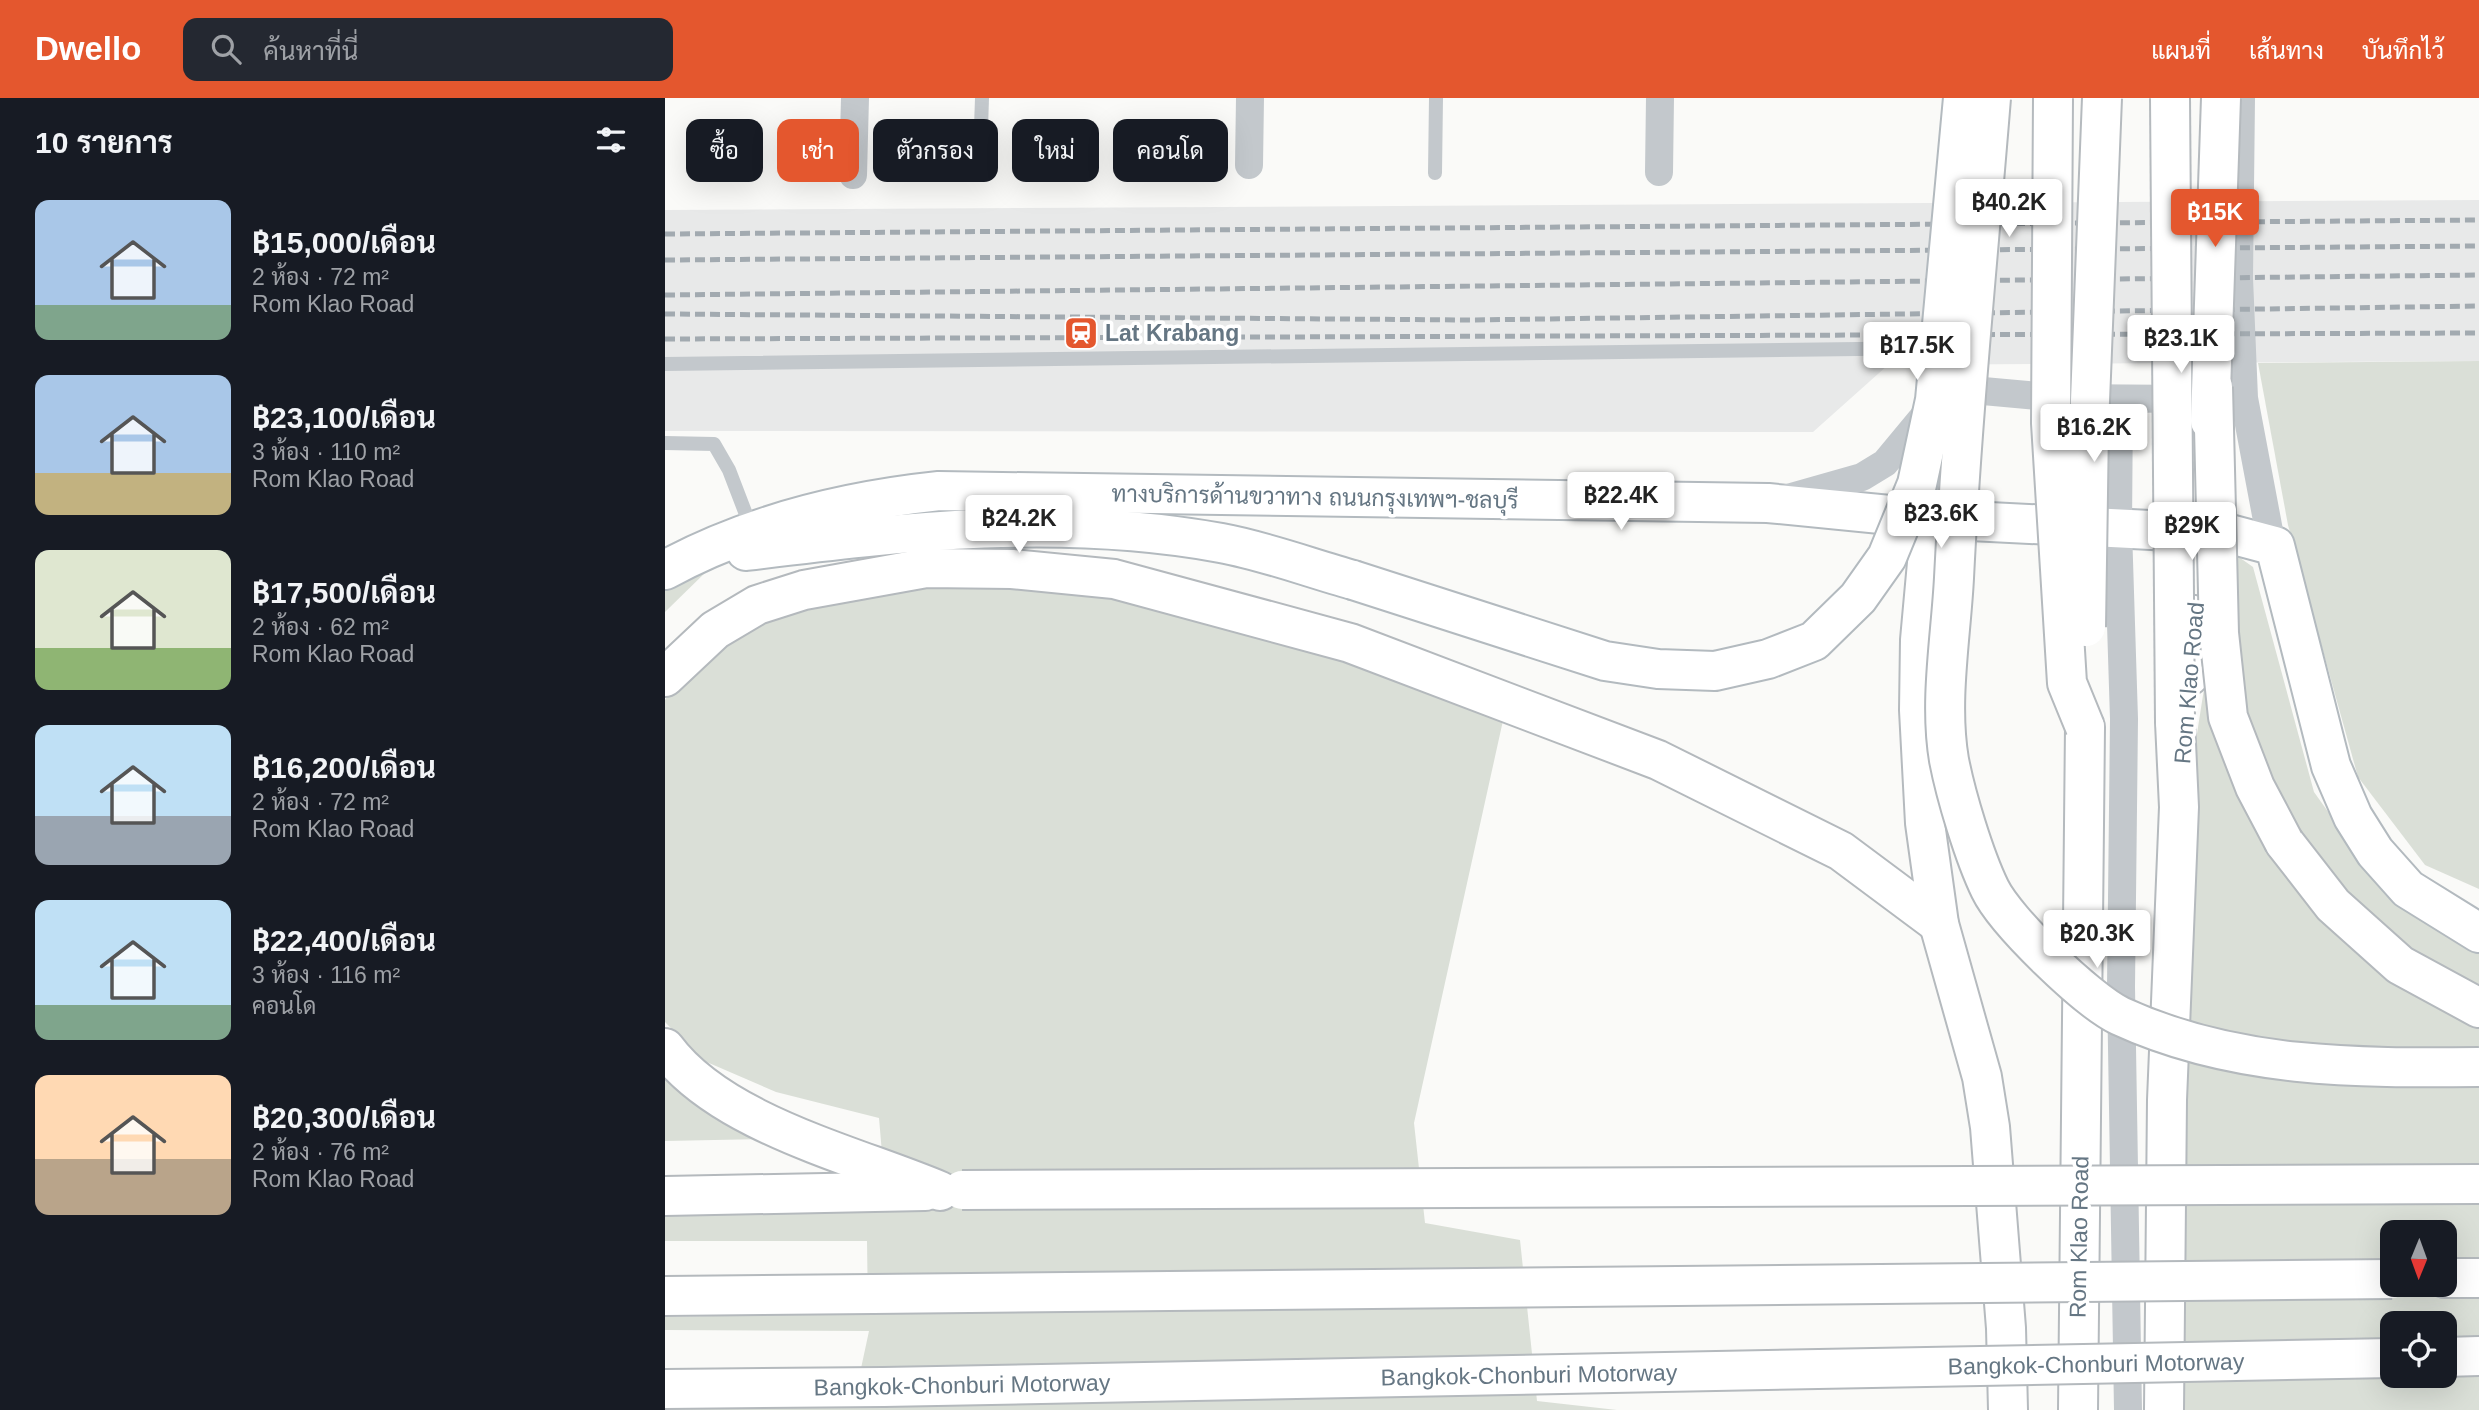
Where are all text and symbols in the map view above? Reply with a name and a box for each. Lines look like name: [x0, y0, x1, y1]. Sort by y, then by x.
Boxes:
search box: [183, 18, 673, 81]
text: Dwello: [35, 30, 141, 67]
icon: search: [207, 30, 245, 68]
text: ค้นหาที่นี่: [263, 36, 358, 66]
text: แผนที่: [2151, 37, 2211, 64]
text: เส้นทาง: [2249, 37, 2324, 64]
text: บันทึกไว้: [2362, 37, 2444, 64]
chip: ซื้อ: [686, 119, 763, 182]
chip: เช่า: [777, 119, 859, 182]
chip: ตัวกรอง: [873, 119, 998, 182]
chip: ใหม่: [1012, 119, 1099, 182]
chip: คอนโด: [1113, 119, 1228, 182]
icon: filters: [592, 121, 630, 159]
text: 10 รายการ: [35, 126, 173, 159]
pin: ฿40.2K: [1952, 180, 2066, 239]
text: ฿40.2K: [1971, 189, 2047, 215]
pin: ฿15K: [2174, 190, 2256, 249]
text: ฿15K: [2187, 199, 2243, 225]
text: ฿15,000/เดือน: [252, 226, 436, 259]
icon: home: [91, 228, 175, 312]
text: 2 ห้อง · 72 m²: [252, 264, 389, 290]
text: Rom Klao Road: [252, 291, 414, 317]
station icon: Lat Krabang: [1062, 314, 1100, 352]
pin: ฿23.1K: [2124, 316, 2238, 375]
place label: Lat Krabang: [1105, 320, 1239, 346]
pin: ฿17.5K: [1860, 322, 1974, 382]
text: ฿23.1K: [2143, 325, 2219, 351]
text: ฿17.5K: [1879, 332, 1955, 358]
text: ฿23,100/เดือน: [252, 401, 436, 434]
icon: home: [91, 403, 175, 487]
pin: ฿16.2K: [2037, 404, 2151, 464]
text: ฿16.2K: [2056, 414, 2132, 440]
text: 3 ห้อง · 110 m²: [252, 439, 400, 465]
text: Rom Klao Road: [252, 466, 414, 492]
pin: ฿22.4K: [1564, 472, 1678, 532]
street label: ทางบริการด้านขวาทาง ถนนกรุงเทพฯ-ชลบุรี: [1111, 478, 1519, 517]
text: ฿22.4K: [1583, 482, 1659, 508]
pin: ฿23.6K: [1884, 490, 1998, 550]
pin: ฿24.2K: [962, 496, 1076, 555]
text: ฿23.6K: [1903, 500, 1979, 526]
pin: ฿29K: [2151, 503, 2233, 562]
text: ฿24.2K: [981, 505, 1057, 531]
text: ฿29K: [2164, 512, 2220, 538]
text: ฿17,500/เดือน: [252, 576, 436, 609]
icon: home: [91, 578, 175, 662]
street label: Rom Klao Road: [2169, 601, 2209, 765]
text: 2 ห้อง · 62 m²: [252, 614, 389, 640]
text: Rom Klao Road: [252, 641, 414, 667]
text: ฿16,200/เดือน: [252, 751, 436, 784]
icon: home: [91, 753, 175, 837]
text: 2 ห้อง · 72 m²: [252, 789, 389, 815]
text: Rom Klao Road: [252, 816, 414, 842]
pin: ฿20.3K: [2040, 910, 2154, 970]
text: ฿20.3K: [2059, 920, 2135, 946]
text: ฿22,400/เดือน: [252, 924, 436, 957]
icon: home: [91, 928, 175, 1012]
text: 3 ห้อง · 116 m²: [252, 962, 400, 988]
text: คอนโด: [252, 993, 316, 1019]
text: ฿20,300/เดือน: [252, 1101, 436, 1134]
icon: home: [91, 1103, 175, 1187]
text: 2 ห้อง · 76 m²: [252, 1139, 389, 1165]
street label: Rom Klao Road: [2065, 1156, 2093, 1318]
text: Rom Klao Road: [252, 1166, 414, 1192]
north arrow: [2380, 1220, 2457, 1297]
map controls: [2380, 1220, 2457, 1388]
button: locate: [2380, 1311, 2457, 1388]
street label: Bangkok-Chonburi Motorway: [1947, 1348, 2245, 1380]
street label: Bangkok-Chonburi Motorway: [1380, 1359, 1678, 1391]
street label: Bangkok-Chonburi Motorway: [813, 1369, 1111, 1401]

